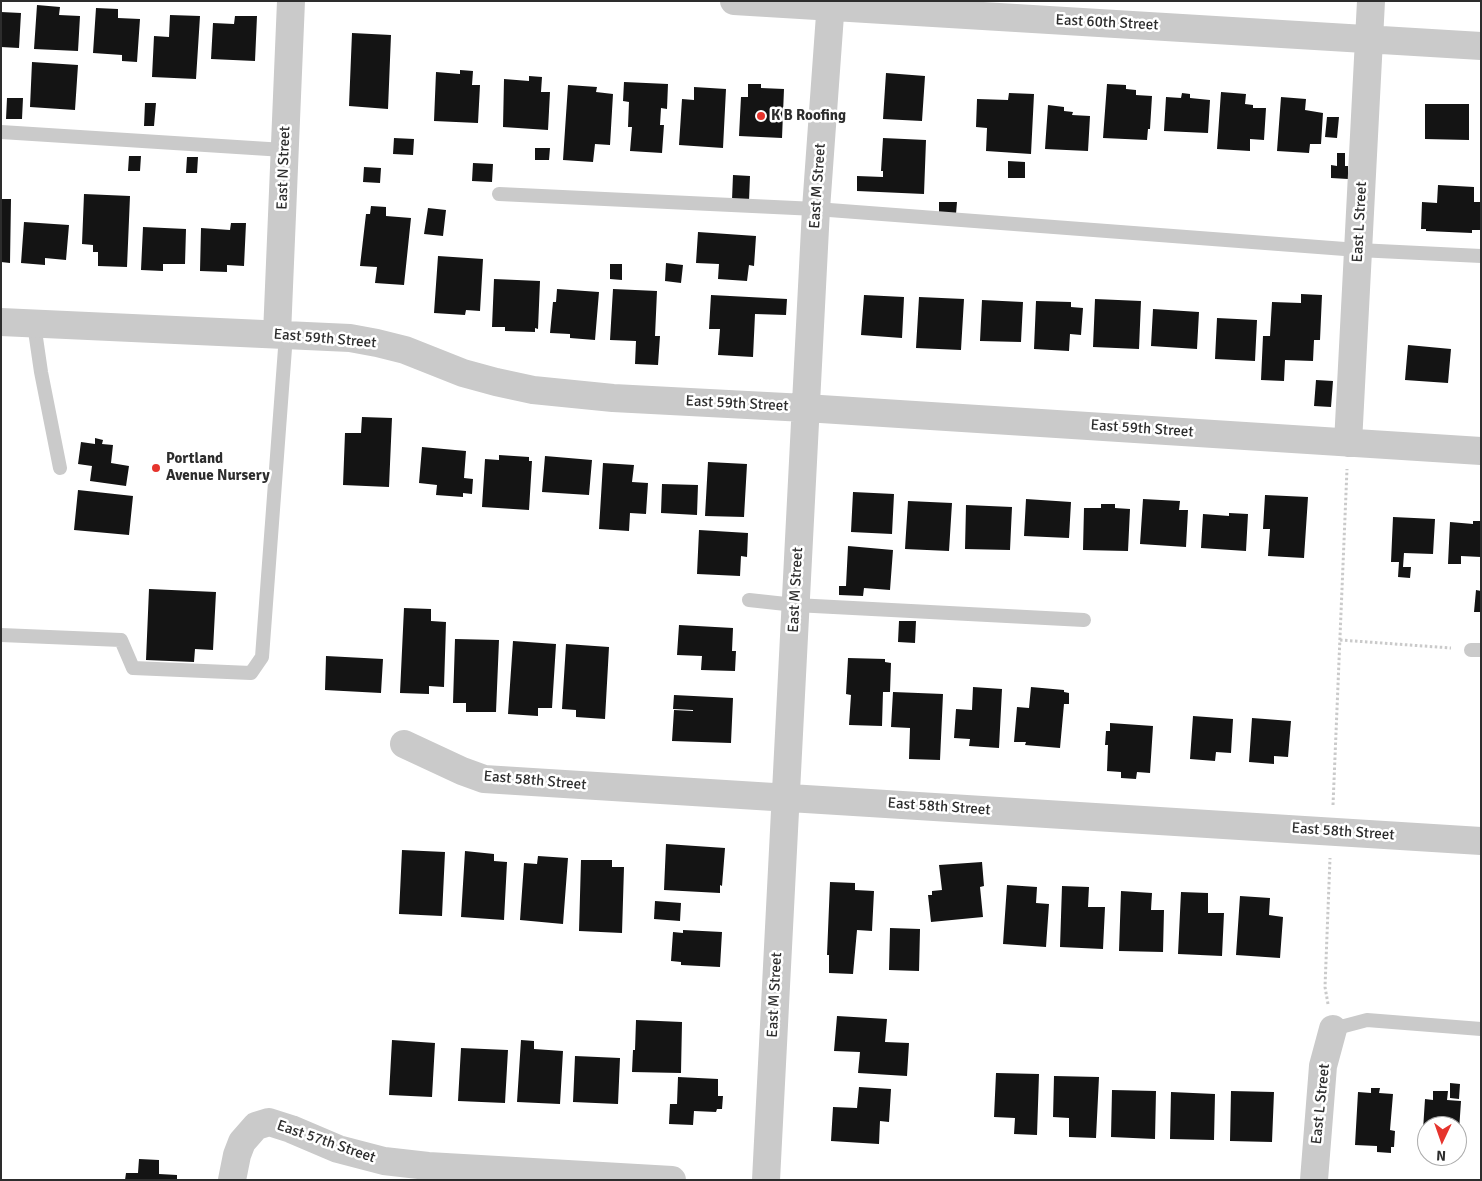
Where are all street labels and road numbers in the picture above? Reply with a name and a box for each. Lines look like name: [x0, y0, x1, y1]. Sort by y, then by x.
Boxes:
street label: East 60th Street: [1055, 11, 1159, 35]
street label: East N Street: [274, 126, 294, 210]
street label: East M Street: [806, 143, 830, 229]
street label: East L Street: [1349, 181, 1371, 263]
street label: East 59th Street: [273, 326, 377, 352]
street label: East 59th Street: [685, 392, 789, 416]
street label: East 59th Street: [1090, 416, 1194, 442]
street label: East M Street: [785, 547, 807, 633]
street label: East 58th Street: [483, 768, 587, 794]
street label: East 58th Street: [887, 794, 991, 820]
street label: East 58th Street: [1291, 819, 1395, 845]
street label: East M Street: [764, 952, 786, 1038]
street label: East L Street: [1308, 1063, 1334, 1145]
street label: East 57th Street: [274, 1117, 378, 1167]

